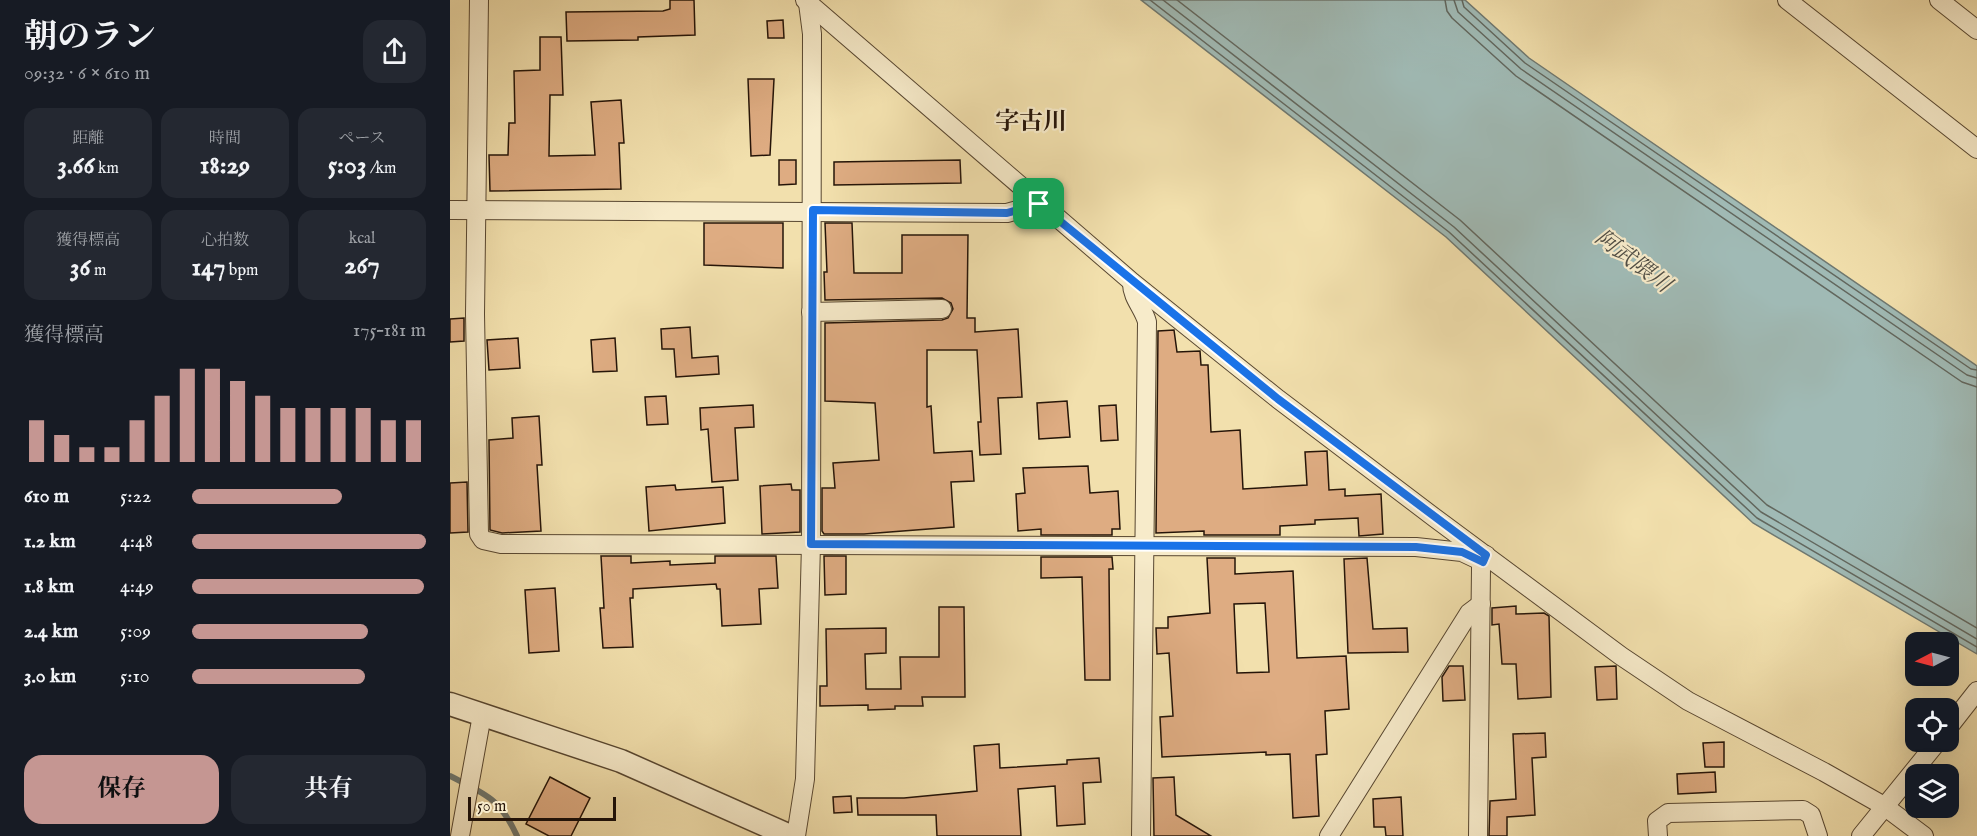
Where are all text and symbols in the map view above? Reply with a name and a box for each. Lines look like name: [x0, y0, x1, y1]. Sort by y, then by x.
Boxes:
text: 朝のラン: [24, 17, 156, 59]
button: share: [363, 20, 426, 83]
text: 09:32 · 6 × 610 m: [24, 61, 150, 86]
district label: 字古川: [995, 107, 1067, 138]
text: 距離: [72, 129, 104, 149]
text: 時間: [209, 129, 241, 149]
text: ペース: [338, 129, 386, 149]
text: 3.66: [57, 149, 94, 182]
text: 18:29: [200, 149, 250, 182]
text: 5:03: [328, 149, 366, 182]
text: km: [94, 159, 119, 179]
text: /km: [366, 159, 396, 179]
pin: [1013, 178, 1064, 229]
icon: arrive: [1022, 187, 1055, 220]
water label: 阿武隈川: [1589, 224, 1678, 300]
text: kcal: [349, 229, 375, 249]
text: 獲得標高: [56, 231, 120, 251]
text: 心拍数: [201, 231, 249, 251]
text: 267: [344, 249, 380, 282]
text: 36: [70, 251, 90, 284]
text: 147: [192, 251, 225, 284]
text: m: [90, 261, 106, 281]
text: bpm: [225, 261, 258, 281]
text: 175–181 m: [353, 318, 426, 343]
text: 獲得標高: [24, 323, 104, 348]
text: 610 m: [24, 484, 69, 509]
text: 5:22: [120, 484, 151, 509]
text: 1.2 km: [24, 529, 76, 554]
text: 4:48: [120, 529, 153, 554]
text: 1.8 km: [24, 574, 74, 599]
text: 4:49: [120, 574, 154, 599]
text: 2.4 km: [24, 619, 78, 644]
text: 5:09: [120, 619, 151, 644]
north arrow: [1905, 632, 1959, 686]
map controls: [1905, 632, 1959, 818]
text: 3.0 km: [24, 664, 76, 689]
text: 5:10: [120, 664, 150, 689]
button: locate: [1905, 698, 1959, 752]
button: 保存: [24, 755, 219, 824]
button: 共有: [231, 755, 426, 824]
button: layers: [1905, 764, 1959, 818]
scale bar: [468, 794, 616, 822]
text: 50 m: [477, 797, 506, 817]

